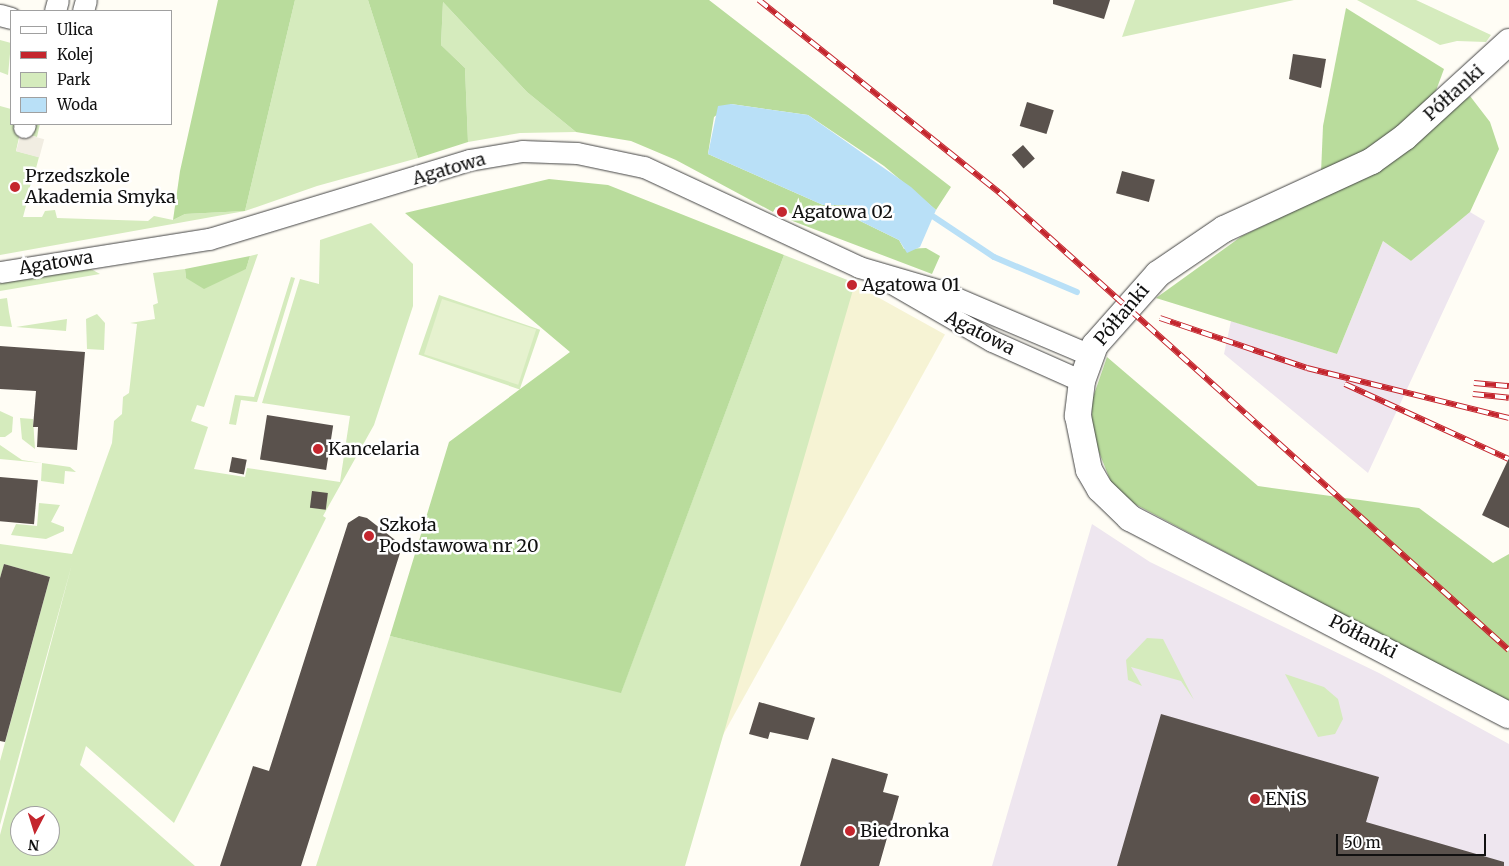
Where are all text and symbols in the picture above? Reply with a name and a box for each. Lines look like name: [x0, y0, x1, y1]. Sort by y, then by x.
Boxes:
legend: [10, 10, 172, 125]
text: Ulica: [57, 20, 93, 39]
text: Kolej: [57, 45, 93, 64]
street label: Półłanki: [1419, 60, 1489, 126]
text: Park: [57, 70, 90, 89]
text: Woda: [57, 95, 98, 114]
street label: Agatowa: [410, 148, 488, 190]
place label: Przedszkole Akademia Smyka: [25, 166, 176, 208]
marker: Przedszkole Akademia Smyka: [9, 181, 21, 193]
place label: Agatowa 02: [792, 201, 893, 223]
marker: Agatowa 02: [776, 206, 788, 218]
street label: Agatowa: [17, 246, 95, 280]
place label: Agatowa 01: [862, 274, 960, 296]
marker: Agatowa 01: [846, 279, 858, 291]
street label: Półłanki: [1090, 280, 1154, 350]
street label: Agatowa: [942, 306, 1018, 360]
place label: Kancelaria: [328, 438, 420, 460]
marker: Kancelaria: [312, 443, 324, 455]
place label: Szkoła Podstawowa nr 20: [379, 515, 539, 558]
marker: Szkoła Podstawowa nr 20: [363, 530, 375, 542]
street label: Półłanki: [1325, 611, 1401, 663]
place label: ENiS: [1265, 788, 1307, 810]
marker: ENiS: [1249, 793, 1261, 805]
north arrow: [10, 806, 60, 856]
place label: Biedronka: [860, 820, 949, 842]
scale bar: [1339, 824, 1489, 856]
marker: Biedronka: [844, 825, 856, 837]
text: 50 m: [1344, 833, 1381, 852]
text: N: [27, 835, 40, 854]

